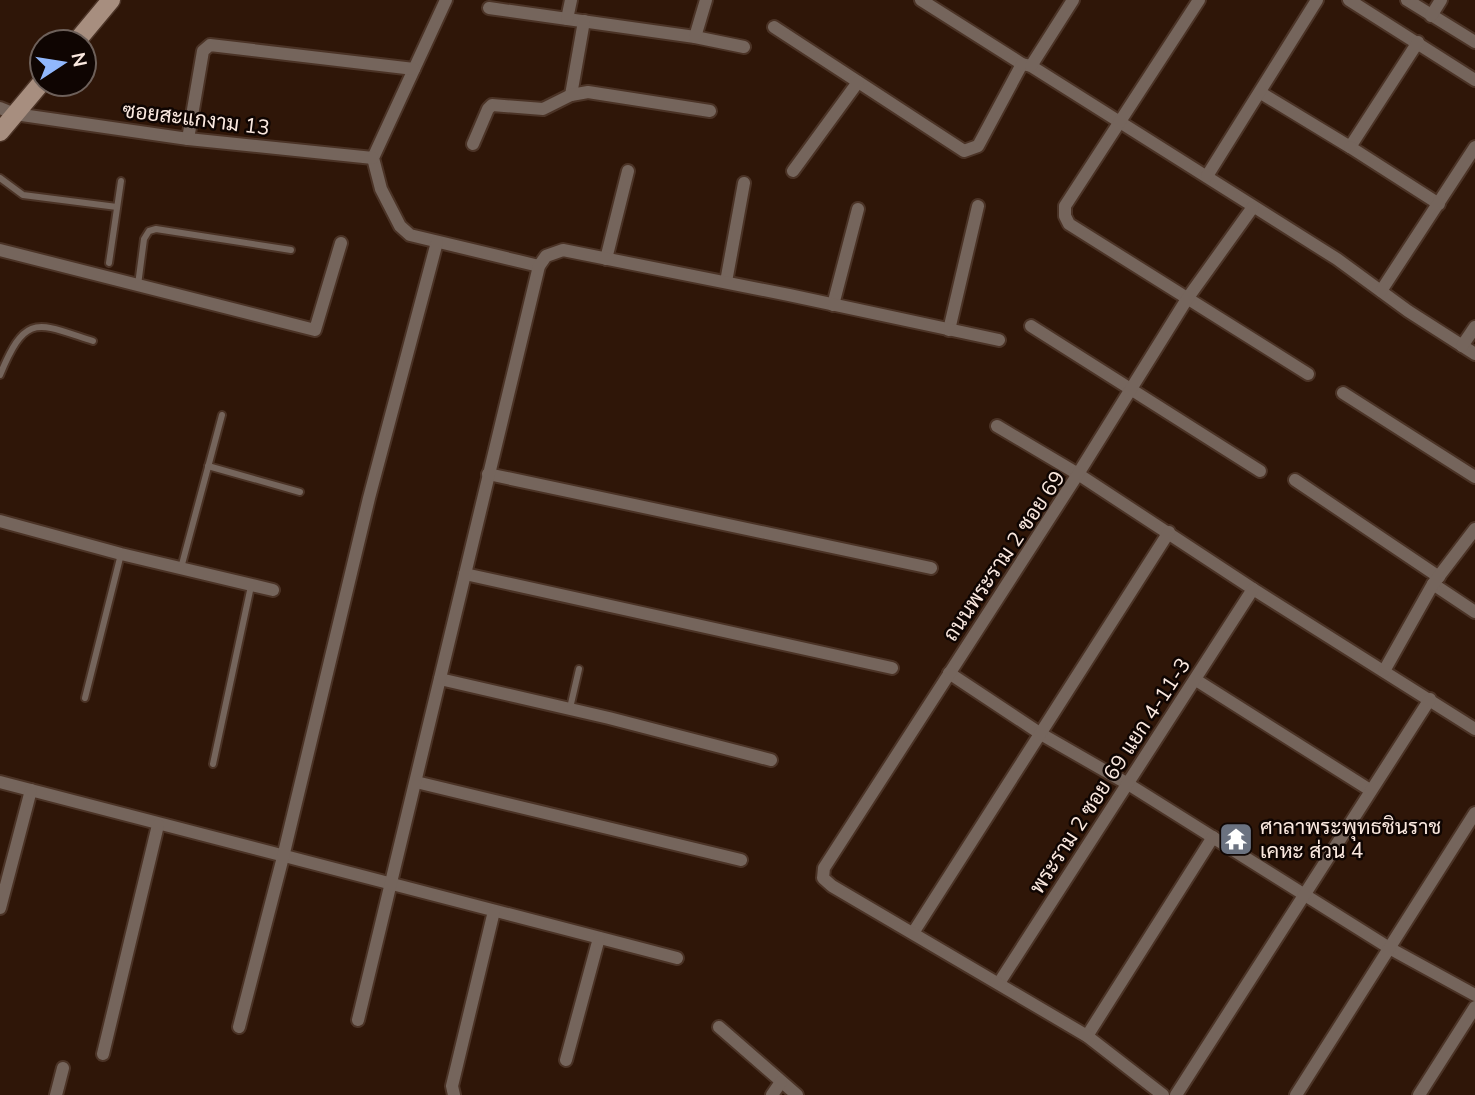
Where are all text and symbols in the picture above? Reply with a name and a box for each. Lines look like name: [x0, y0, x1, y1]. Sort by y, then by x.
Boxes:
north arrow: [28, 28, 98, 98]
text: N: [64, 50, 93, 69]
street label: ซอยสะแกงาม 13: [121, 96, 271, 142]
street label: ถนนพระราม 2 ซอย 69: [936, 465, 1072, 647]
street label: พระราม 2 ซอย 69 แยก 4-11-3: [1023, 653, 1197, 899]
place label: ศาลาพระพุทธชินราช เคหะ ส่วน 4: [1260, 813, 1441, 865]
temple icon: ศาลาพระพุทธชินราช เคหะ ส่วน 4: [1217, 820, 1255, 858]

